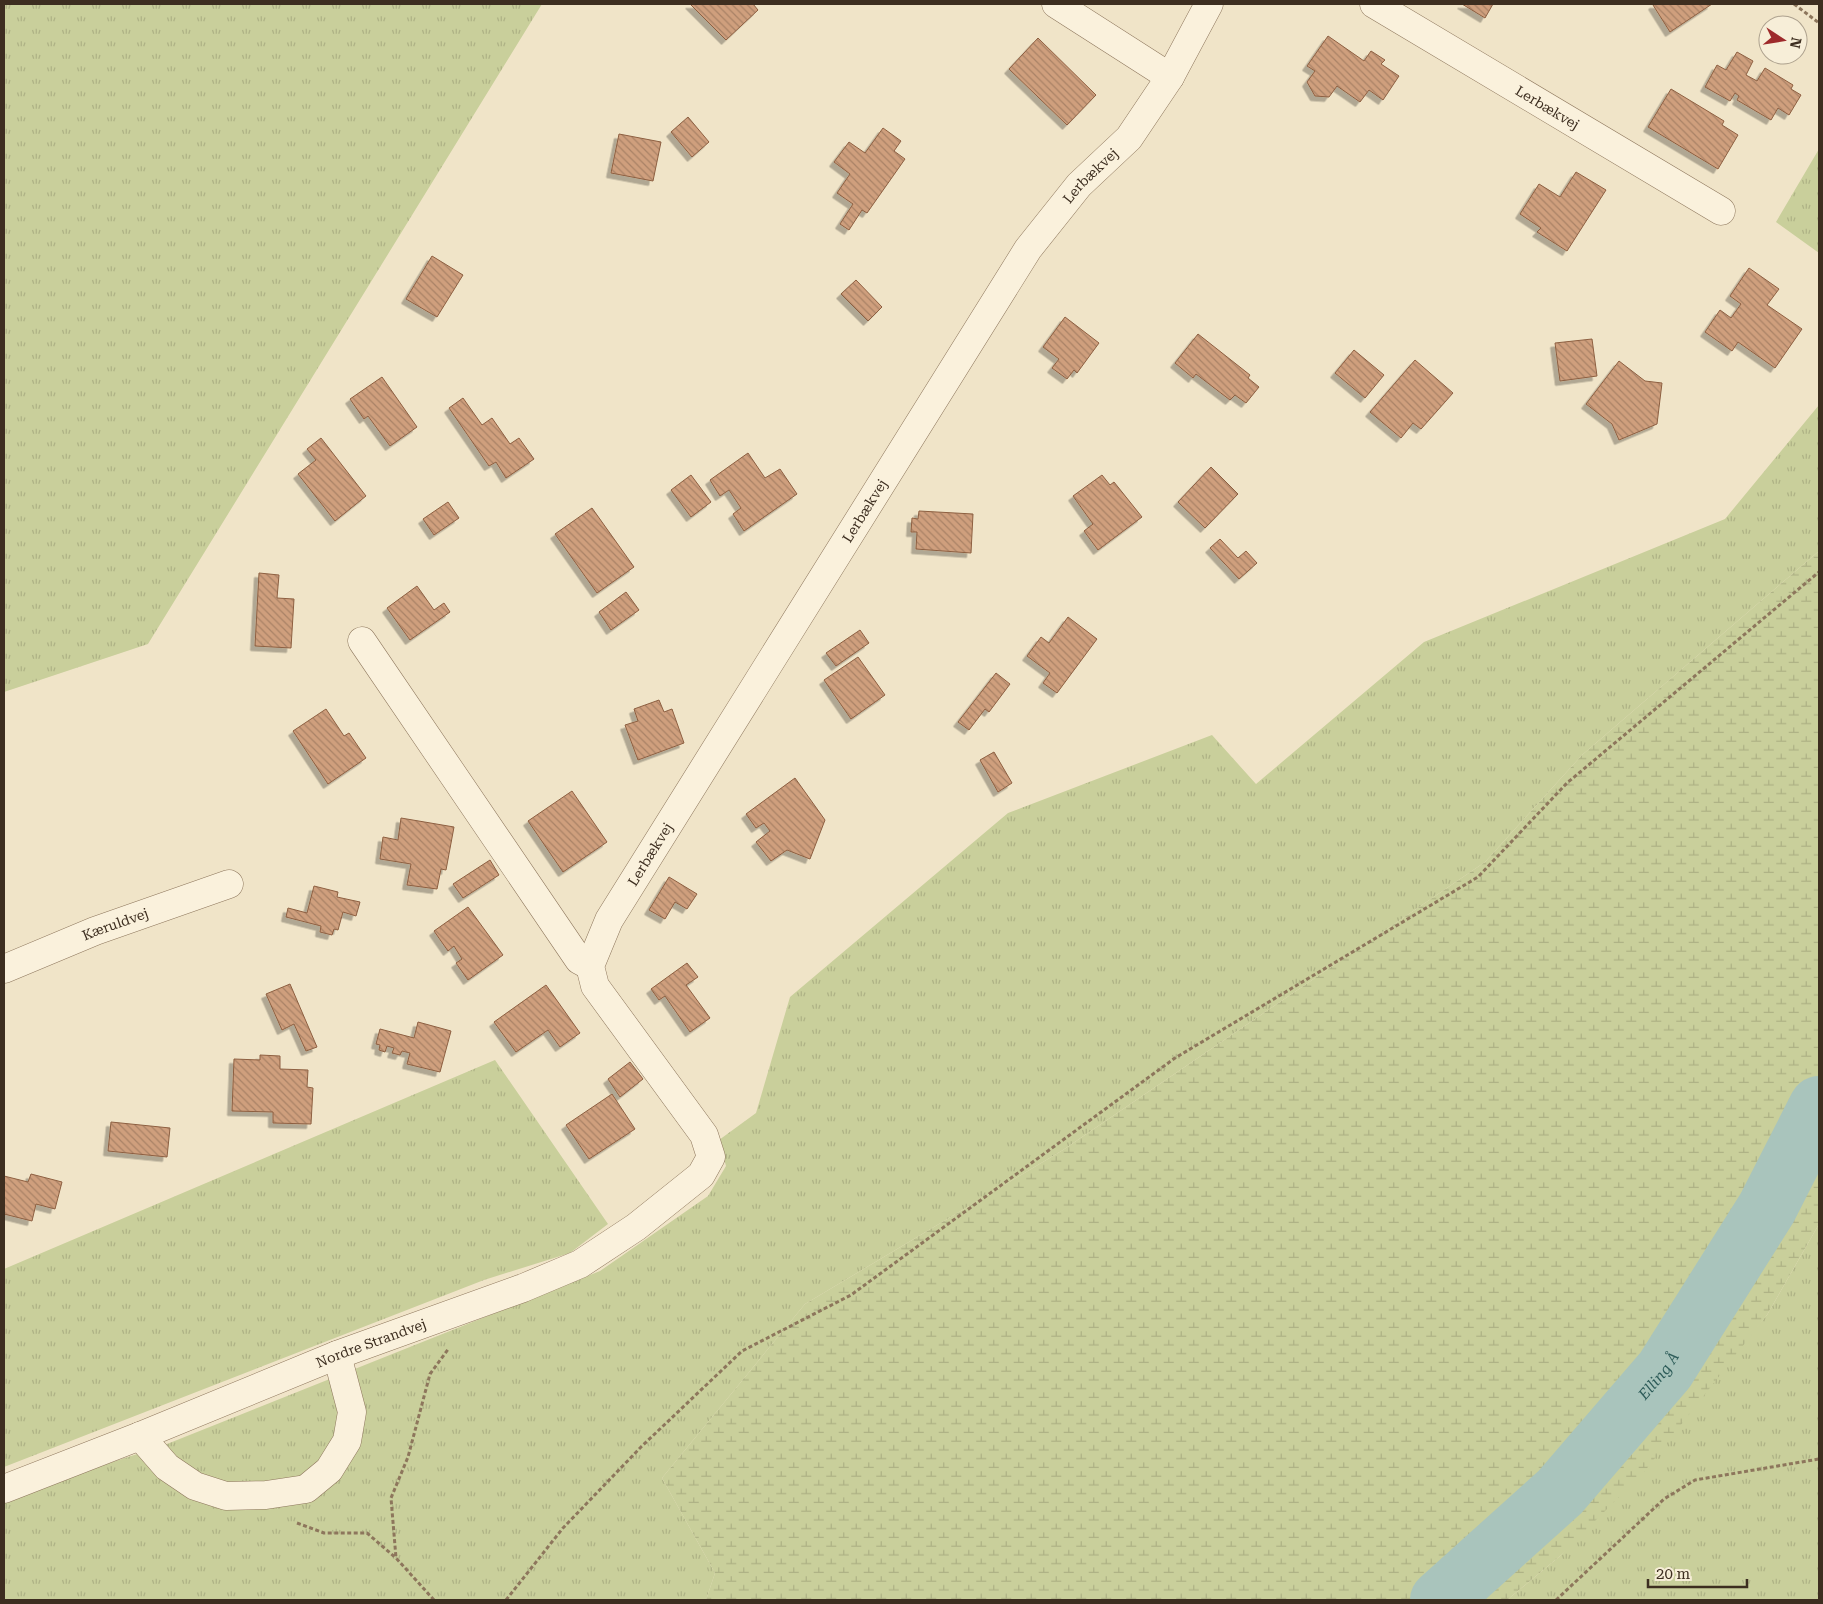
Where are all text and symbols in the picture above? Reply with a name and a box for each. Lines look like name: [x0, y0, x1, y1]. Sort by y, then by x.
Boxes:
north arrow: [1758, 15, 1808, 65]
text: N: [1787, 36, 1805, 50]
street label: Lerbækvej: [1513, 82, 1582, 133]
street label: Lerbækvej: [1060, 145, 1121, 206]
street label: Lerbækvej: [839, 476, 890, 545]
street label: Lerbækvej: [624, 820, 676, 889]
street label: Kæruldvej: [80, 905, 151, 943]
street label: Nordre Strandvej: [314, 1316, 428, 1371]
water label: Elling Å: [1634, 1348, 1683, 1404]
scale bar: [1648, 1556, 1747, 1588]
text: 20 m: [1656, 1565, 1691, 1583]

